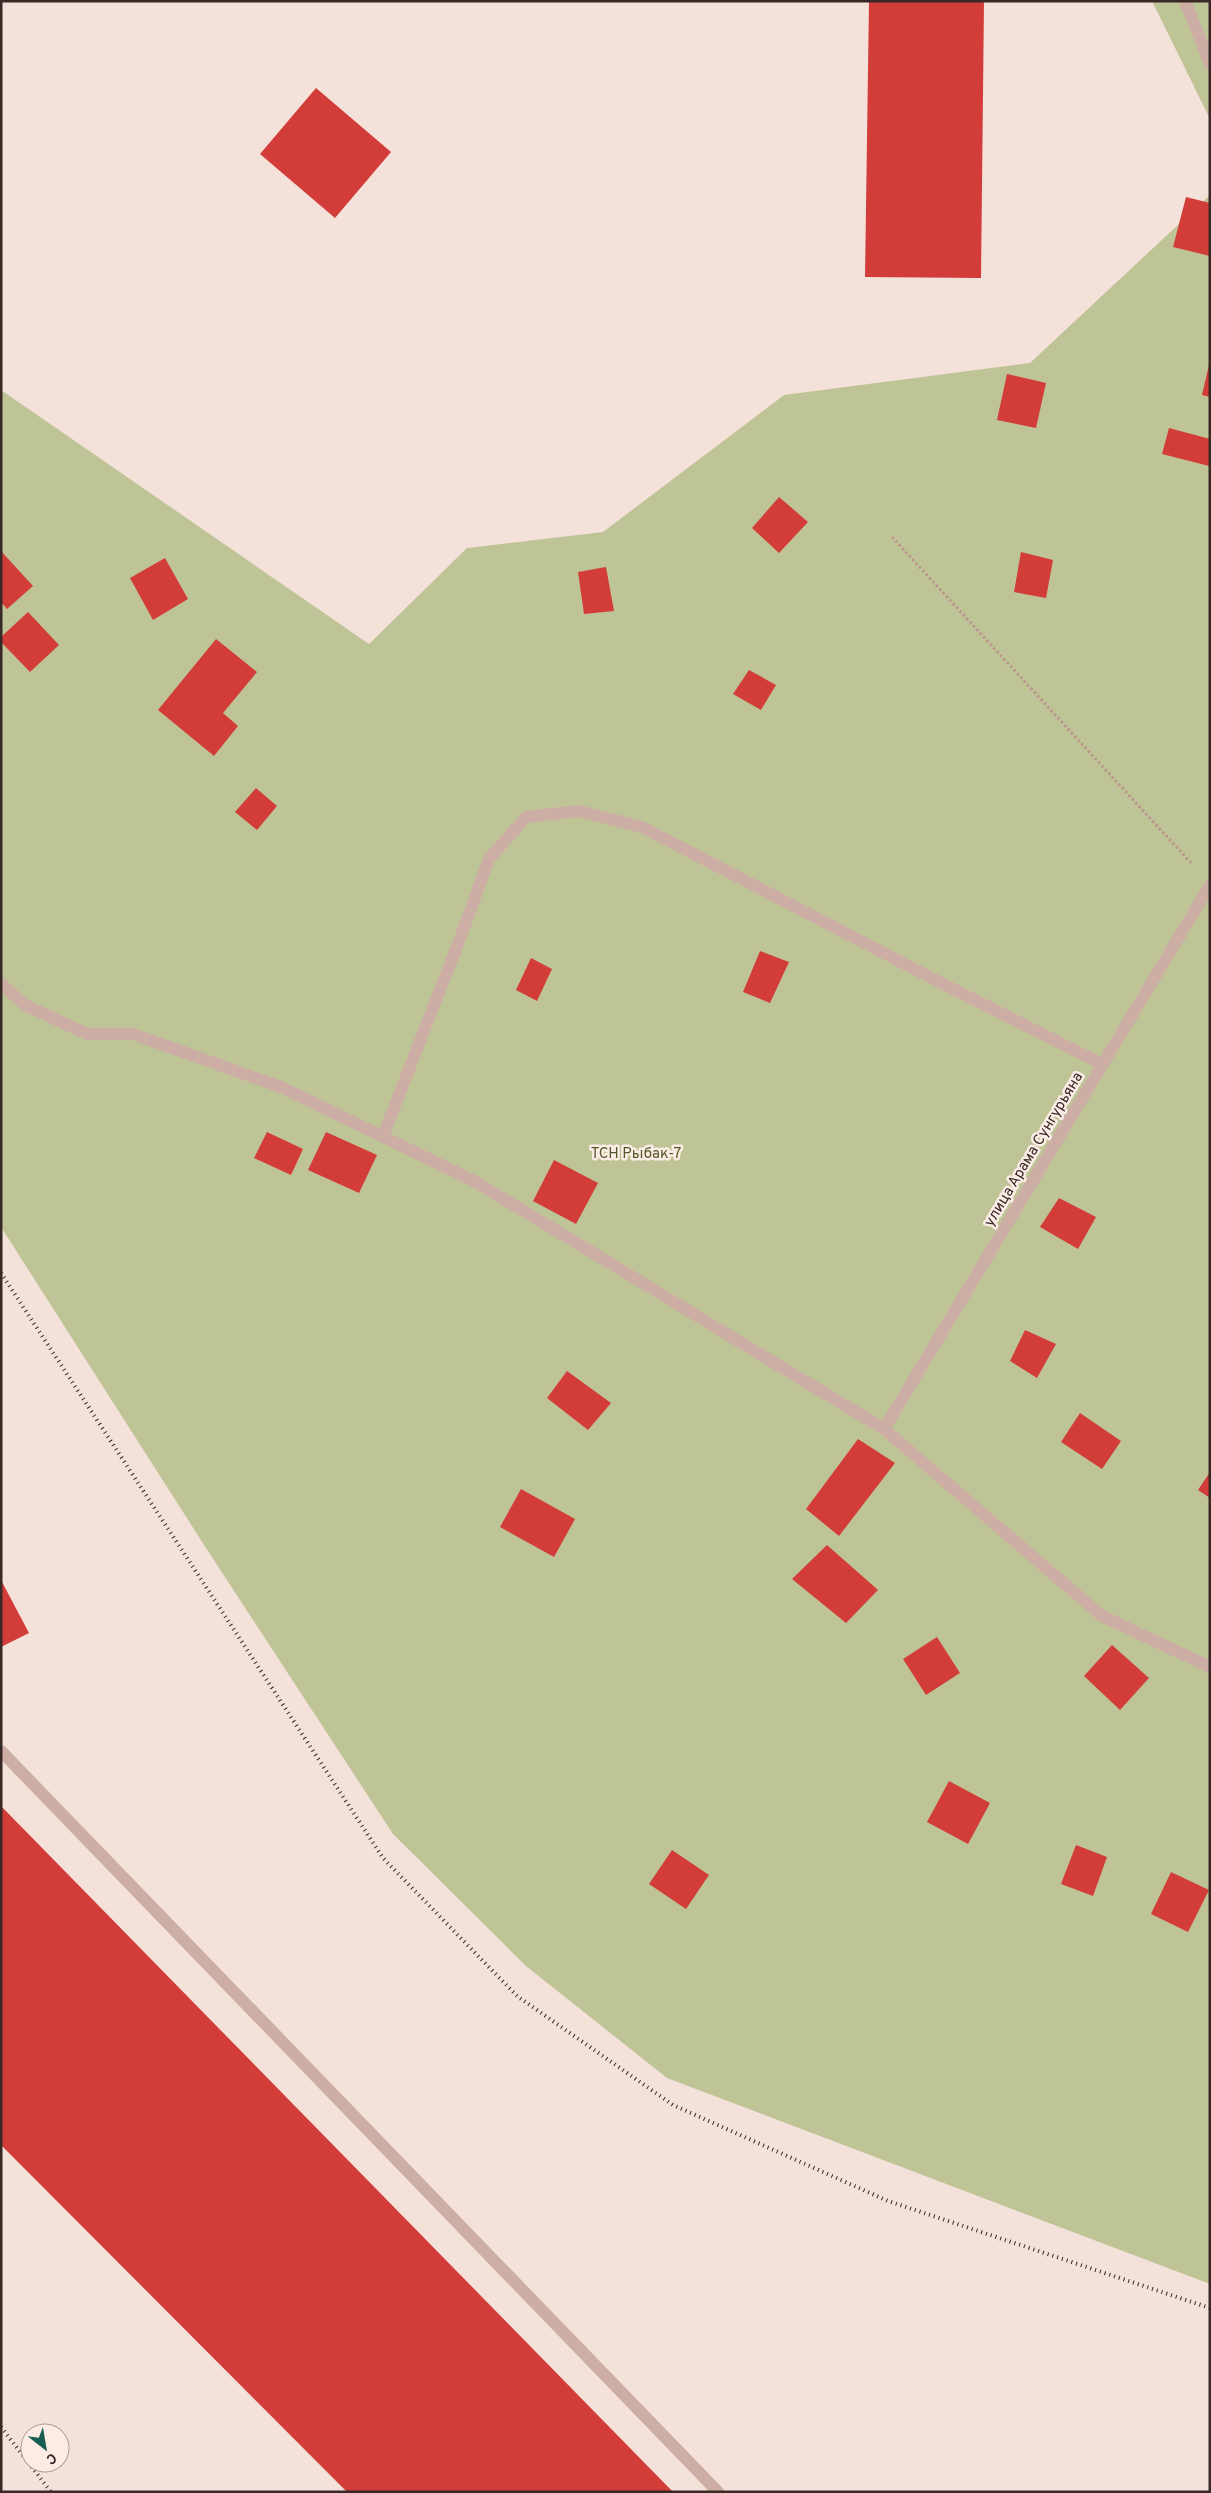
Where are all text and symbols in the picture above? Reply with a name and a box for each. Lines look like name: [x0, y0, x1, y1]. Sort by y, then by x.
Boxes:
street label: улица Арама Сунгурьяна: [981, 1069, 1088, 1231]
park label: ТСН Рыбак-7: [591, 1145, 682, 1164]
north arrow: [20, 2423, 70, 2473]
text: С: [43, 2448, 59, 2467]

